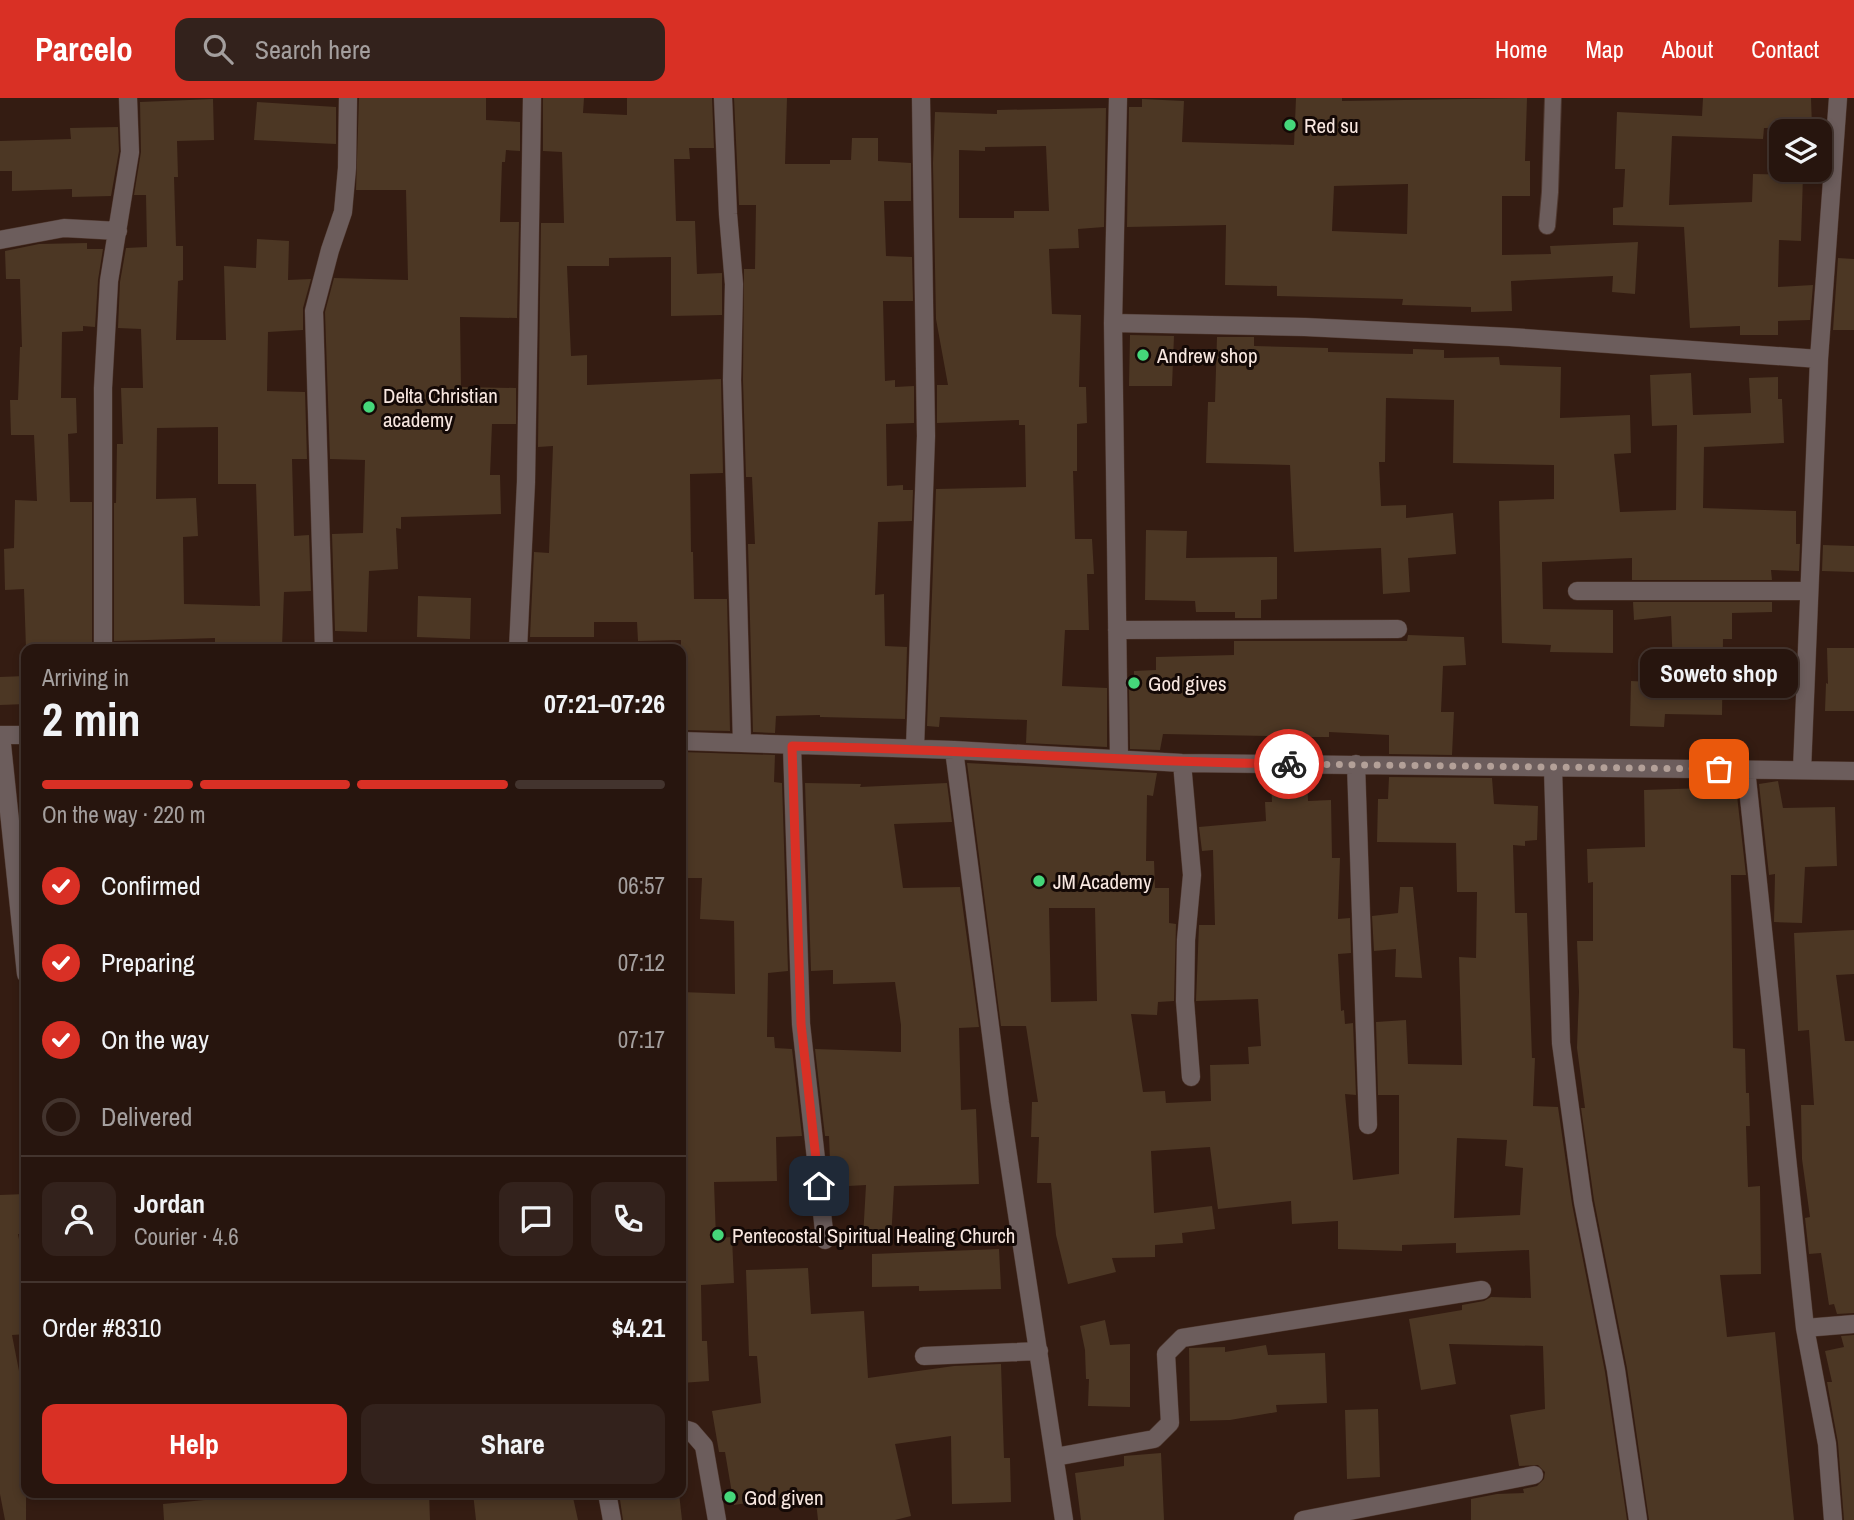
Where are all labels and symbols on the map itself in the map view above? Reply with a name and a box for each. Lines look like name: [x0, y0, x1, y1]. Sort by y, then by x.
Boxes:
place label: Red su: [1304, 111, 1359, 140]
marker: Red su: [1282, 117, 1298, 133]
place label: Andrew shop: [1156, 341, 1258, 370]
marker: Andrew shop: [1135, 347, 1151, 363]
place label: Delta Christian academy: [383, 381, 498, 434]
marker: Delta Christian academy: [361, 399, 377, 415]
callout: Soweto shop: [1640, 650, 1798, 699]
place label: God gives: [1148, 669, 1227, 698]
marker: God gives: [1126, 675, 1142, 691]
courier: [1254, 729, 1324, 799]
pin: [1689, 739, 1749, 799]
place label: JM Academy: [1053, 867, 1152, 896]
marker: JM Academy: [1031, 873, 1047, 889]
pin: [789, 1156, 849, 1216]
place label: Pentecostal Spiritual Healing Church: [732, 1221, 1015, 1250]
marker: Pentecostal Spiritual Healing Church: [710, 1227, 726, 1243]
place label: God given: [744, 1483, 823, 1512]
marker: God given: [722, 1489, 738, 1505]

